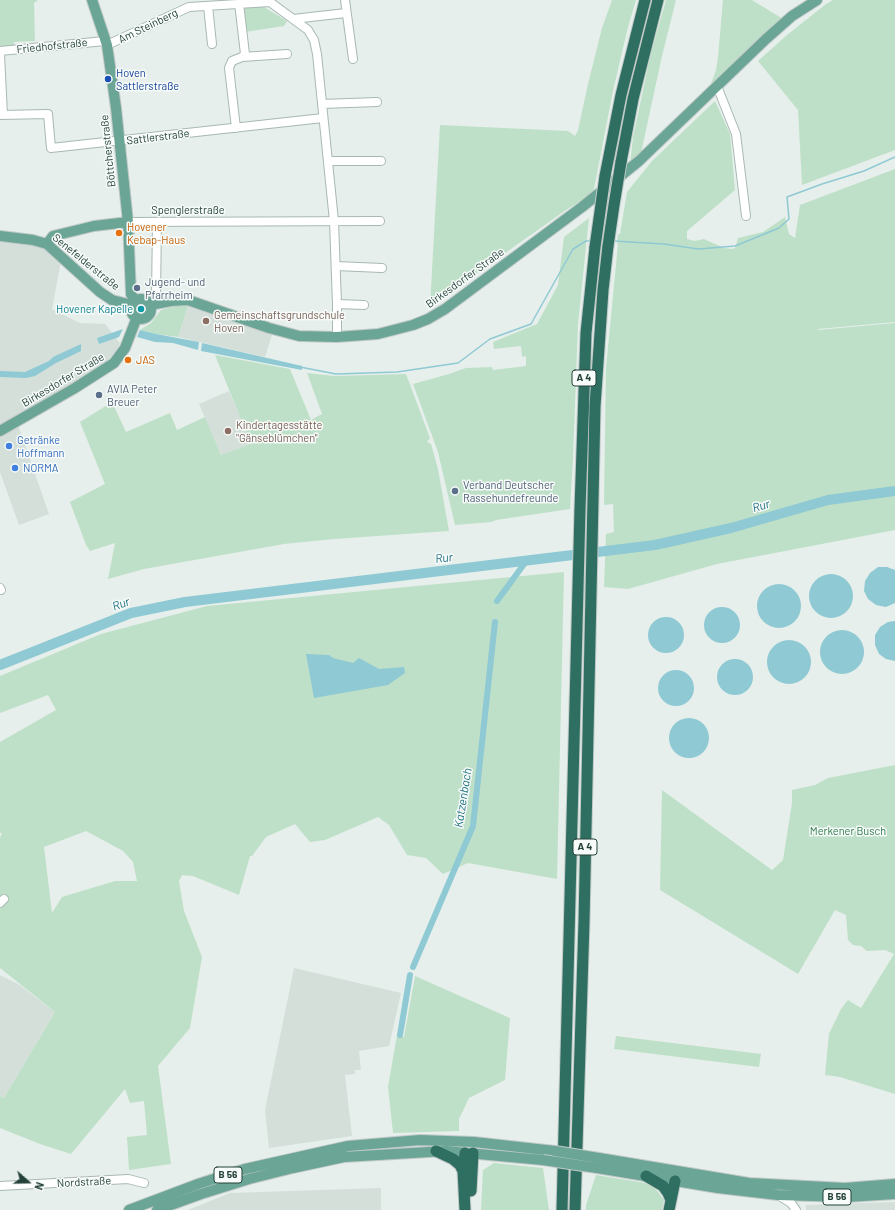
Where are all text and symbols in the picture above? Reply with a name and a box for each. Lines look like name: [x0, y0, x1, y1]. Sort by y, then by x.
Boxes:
street label: Am Steinberg: [116, 6, 180, 46]
street label: Friedhofstraße: [16, 36, 88, 56]
place label: Hoven Sattlerstraße: [116, 66, 179, 92]
marker: Hoven Sattlerstraße: [103, 74, 113, 84]
street label: Böttcherstraße: [98, 114, 118, 188]
street label: Sattlerstraße: [126, 127, 190, 147]
street label: Spenglerstraße: [151, 203, 225, 217]
place label: Hovener Kebap-Haus: [127, 220, 185, 246]
marker: Hovener Kebap-Haus: [114, 228, 124, 238]
street label: Senefelderstraße: [50, 231, 122, 293]
street label: Birkesdorfer Straße: [423, 245, 507, 311]
place label: Jugend- und Pfarrheim: [145, 275, 205, 301]
marker: Jugend- und Pfarrheim: [132, 283, 142, 293]
place label: Hovener Kapelle: [56, 302, 133, 316]
marker: Hovener Kapelle: [136, 304, 146, 314]
place label: Gemeinschaftsgrundschule Hoven: [214, 308, 345, 334]
marker: Gemeinschaftsgrundschule Hoven: [201, 316, 211, 326]
street label: Birkesdorfer Straße: [19, 350, 107, 410]
place label: JAS: [136, 353, 155, 367]
marker: JAS: [123, 355, 133, 365]
road number: A 4: [572, 370, 596, 386]
place label: AVIA Peter Breuer: [107, 382, 157, 408]
marker: AVIA Peter Breuer: [94, 390, 104, 400]
place label: Kindertagesstätte "Gänseblümchen": [236, 418, 322, 444]
marker: Kindertagesstätte "Gänseblümchen": [223, 426, 233, 436]
place label: Getränke Hoffmann: [17, 433, 65, 459]
marker: Getränke Hoffmann: [4, 441, 14, 451]
place label: NORMA: [23, 461, 59, 475]
marker: NORMA: [10, 463, 20, 473]
place label: Verband Deutscher Rassehundefreunde: [463, 478, 558, 504]
marker: Verband Deutscher Rassehundefreunde: [450, 486, 460, 496]
water label: Rur: [751, 497, 771, 515]
water label: Rur: [434, 550, 454, 566]
water label: Rur: [110, 594, 132, 614]
water label: Katzenbach: [451, 767, 475, 829]
park label: Merkener Busch: [810, 824, 886, 838]
road number: A 4: [573, 839, 597, 855]
north arrow: [8, 1162, 48, 1202]
road number: B 56: [214, 1167, 242, 1183]
street label: Nordstraße: [57, 1174, 111, 1190]
text: N: [32, 1181, 47, 1192]
road number: B 56: [823, 1189, 851, 1205]

